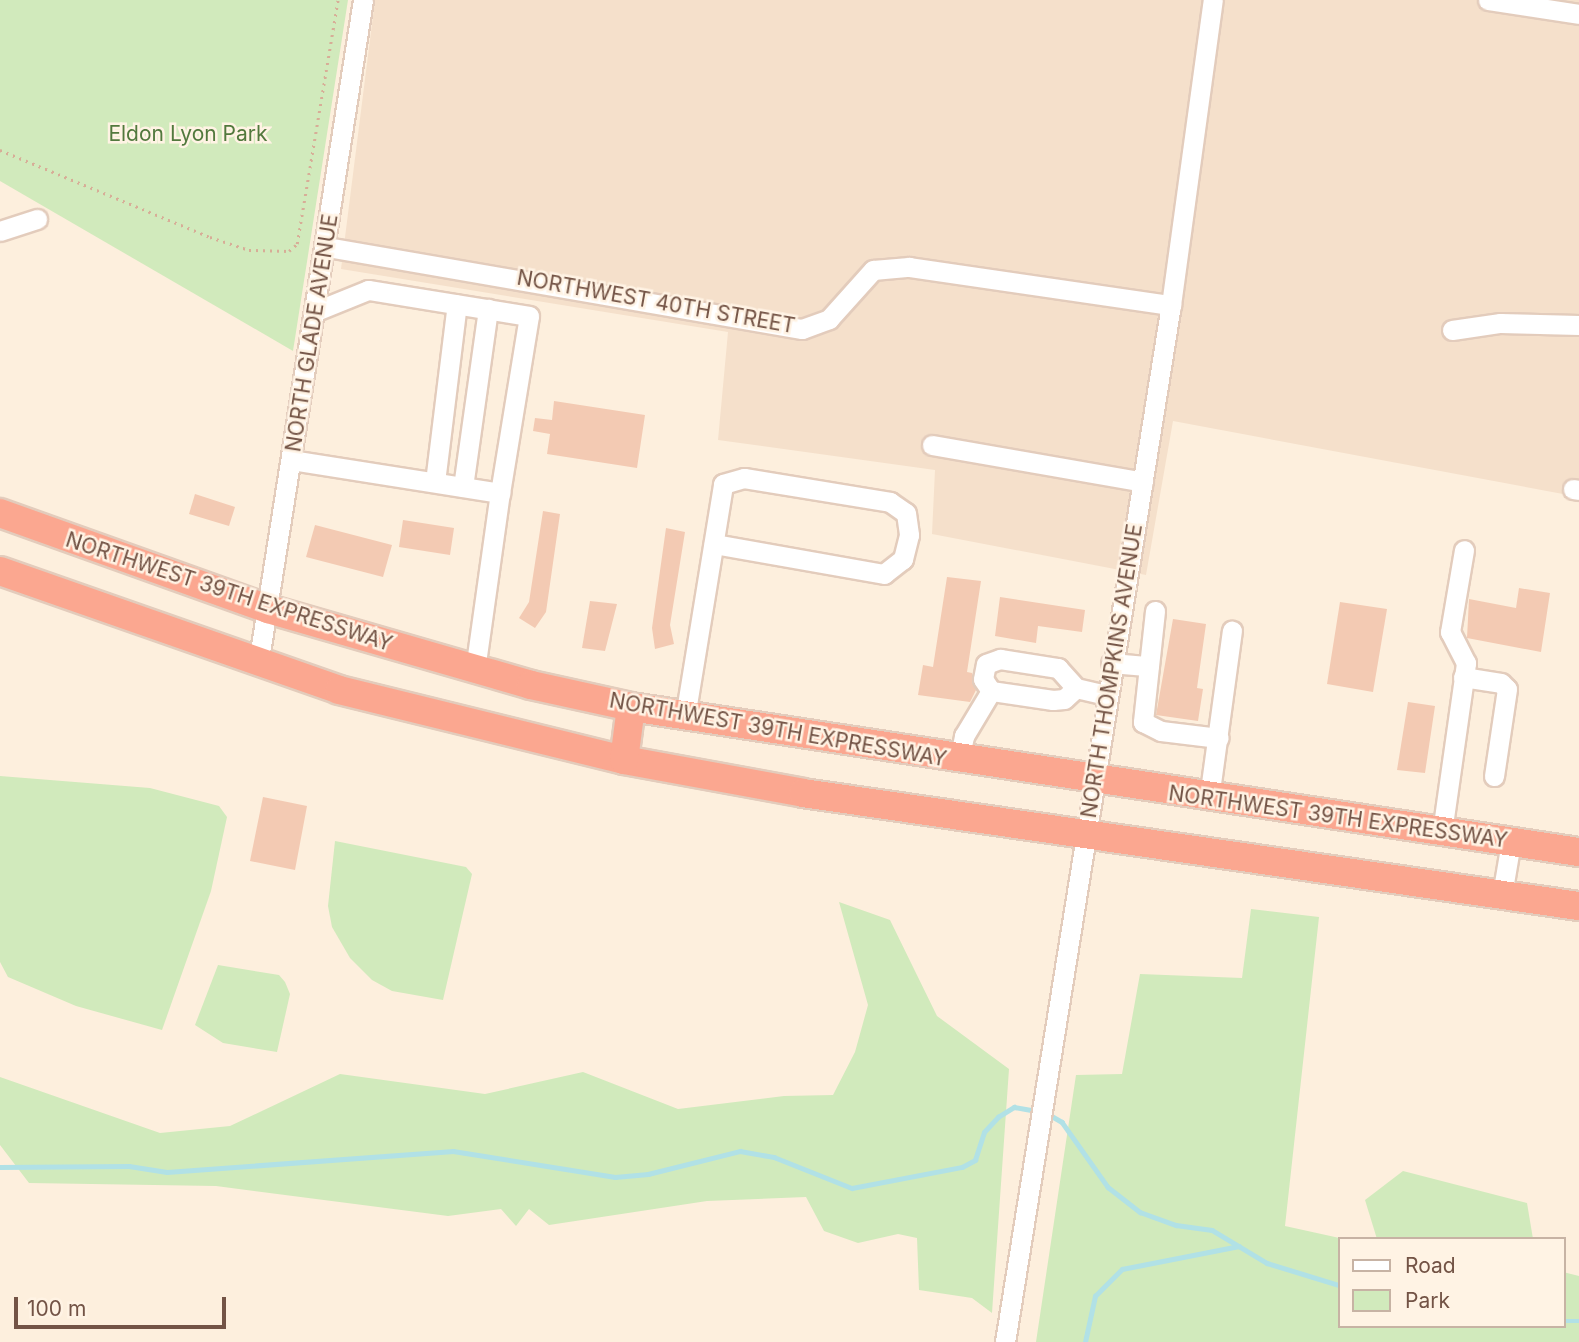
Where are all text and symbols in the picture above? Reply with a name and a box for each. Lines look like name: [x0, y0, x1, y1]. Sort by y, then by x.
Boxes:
park label: Eldon Lyon Park: [108, 121, 268, 147]
street label: NORTH GLADE AVENUE: [281, 212, 343, 454]
street label: NORTHWEST 40TH STREET: [515, 265, 797, 339]
street label: NORTH THOMPKINS AVENUE: [1076, 522, 1148, 820]
street label: NORTHWEST 39TH EXPRESSWAY: [62, 527, 396, 657]
street label: NORTHWEST 39TH EXPRESSWAY: [607, 688, 949, 772]
street label: NORTHWEST 39TH EXPRESSWAY: [1167, 781, 1509, 853]
legend: [1338, 1237, 1565, 1328]
text: Road: [1405, 1253, 1456, 1278]
scale bar: [18, 1282, 229, 1326]
text: Park: [1405, 1288, 1450, 1313]
text: 100 m: [27, 1296, 86, 1321]

